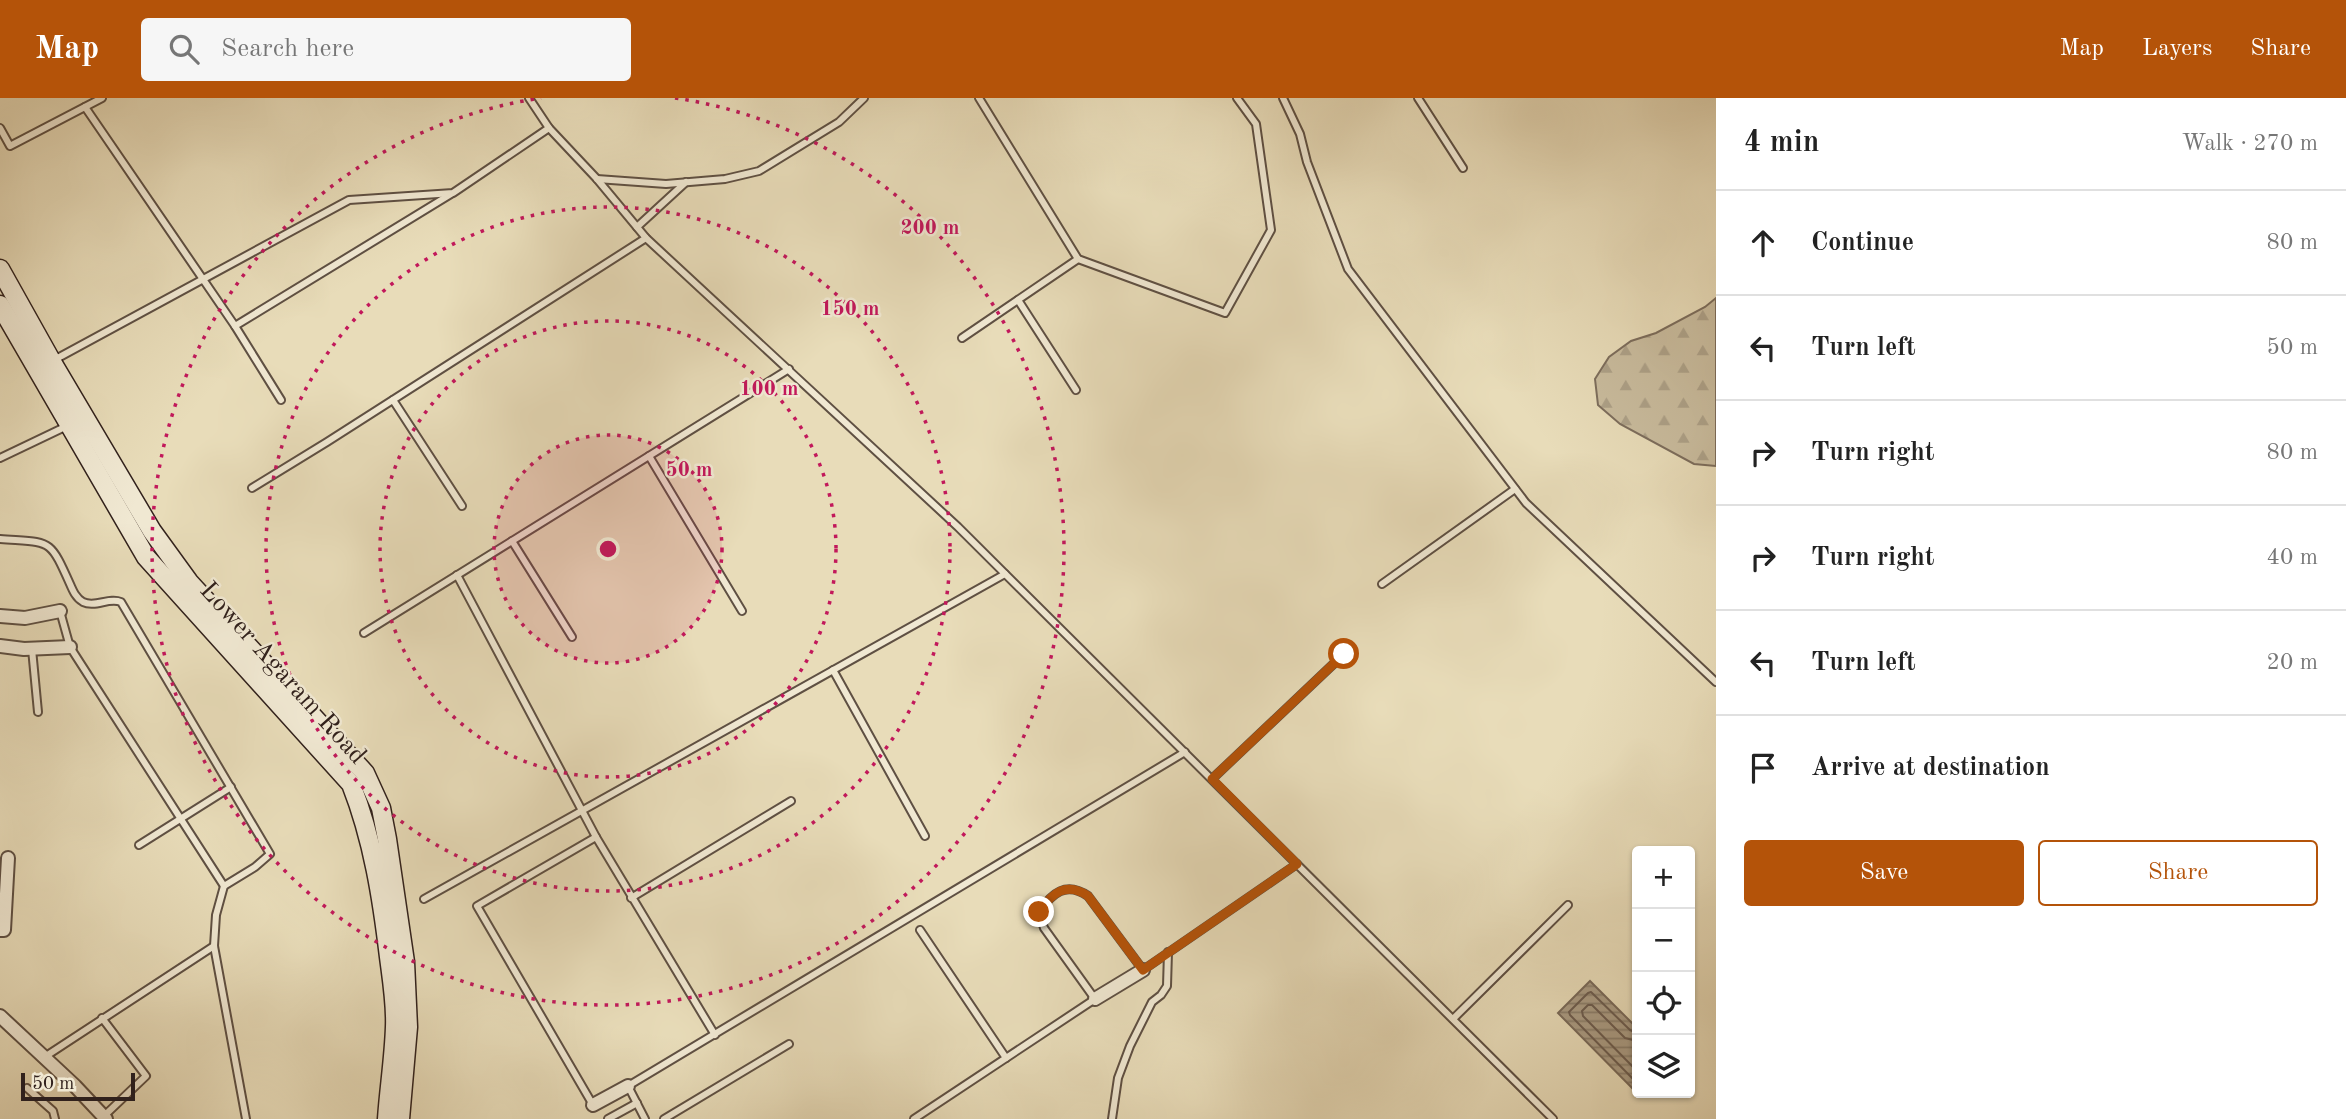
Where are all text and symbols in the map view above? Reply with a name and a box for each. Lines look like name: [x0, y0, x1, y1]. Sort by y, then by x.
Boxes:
search box: [141, 18, 631, 81]
icon: search: [165, 30, 203, 68]
text: Map: [35, 33, 99, 66]
text: Search here: [221, 36, 354, 62]
text: Map: [2060, 37, 2104, 61]
text: Layers: [2142, 37, 2212, 61]
text: Share: [2250, 37, 2311, 61]
text: 4 min: [1744, 128, 1819, 158]
text: Walk · 270 m: [2182, 132, 2318, 155]
text: 200 m: [900, 218, 960, 239]
icon: ahead: [1744, 224, 1782, 262]
text: Continue: [1811, 230, 1914, 256]
text: 80 m: [2267, 231, 2318, 254]
text: 150 m: [820, 299, 880, 320]
icon: left: [1744, 329, 1782, 367]
text: Turn left: [1811, 335, 1916, 361]
text: 50 m: [2267, 336, 2318, 359]
text: 100 m: [739, 379, 799, 400]
icon: right: [1744, 434, 1782, 472]
text: Turn right: [1811, 440, 1934, 466]
text: 80 m: [2267, 441, 2318, 464]
text: 50 m: [665, 460, 713, 481]
centre of rings: [596, 537, 620, 561]
icon: right: [1744, 539, 1782, 577]
text: Turn right: [1811, 545, 1934, 571]
text: 40 m: [2267, 546, 2318, 569]
street label: Lower Agaram Road: [194, 577, 371, 769]
route start: [1328, 638, 1359, 669]
icon: left: [1744, 644, 1782, 682]
text: Turn left: [1811, 650, 1916, 676]
text: 20 m: [2267, 651, 2318, 674]
icon: arrive: [1744, 749, 1782, 787]
text: Arrive at destination: [1811, 755, 2050, 781]
button: Save: [1744, 840, 2024, 906]
button: Share: [2038, 840, 2318, 906]
map controls: [1632, 846, 1695, 1098]
button: +: [1632, 846, 1695, 909]
route end: [1023, 896, 1054, 927]
button: −: [1632, 909, 1695, 972]
button: locate: [1632, 972, 1695, 1035]
button: layers: [1632, 1035, 1695, 1098]
scale bar: [21, 1070, 135, 1102]
text: 50 m: [32, 1075, 74, 1094]

